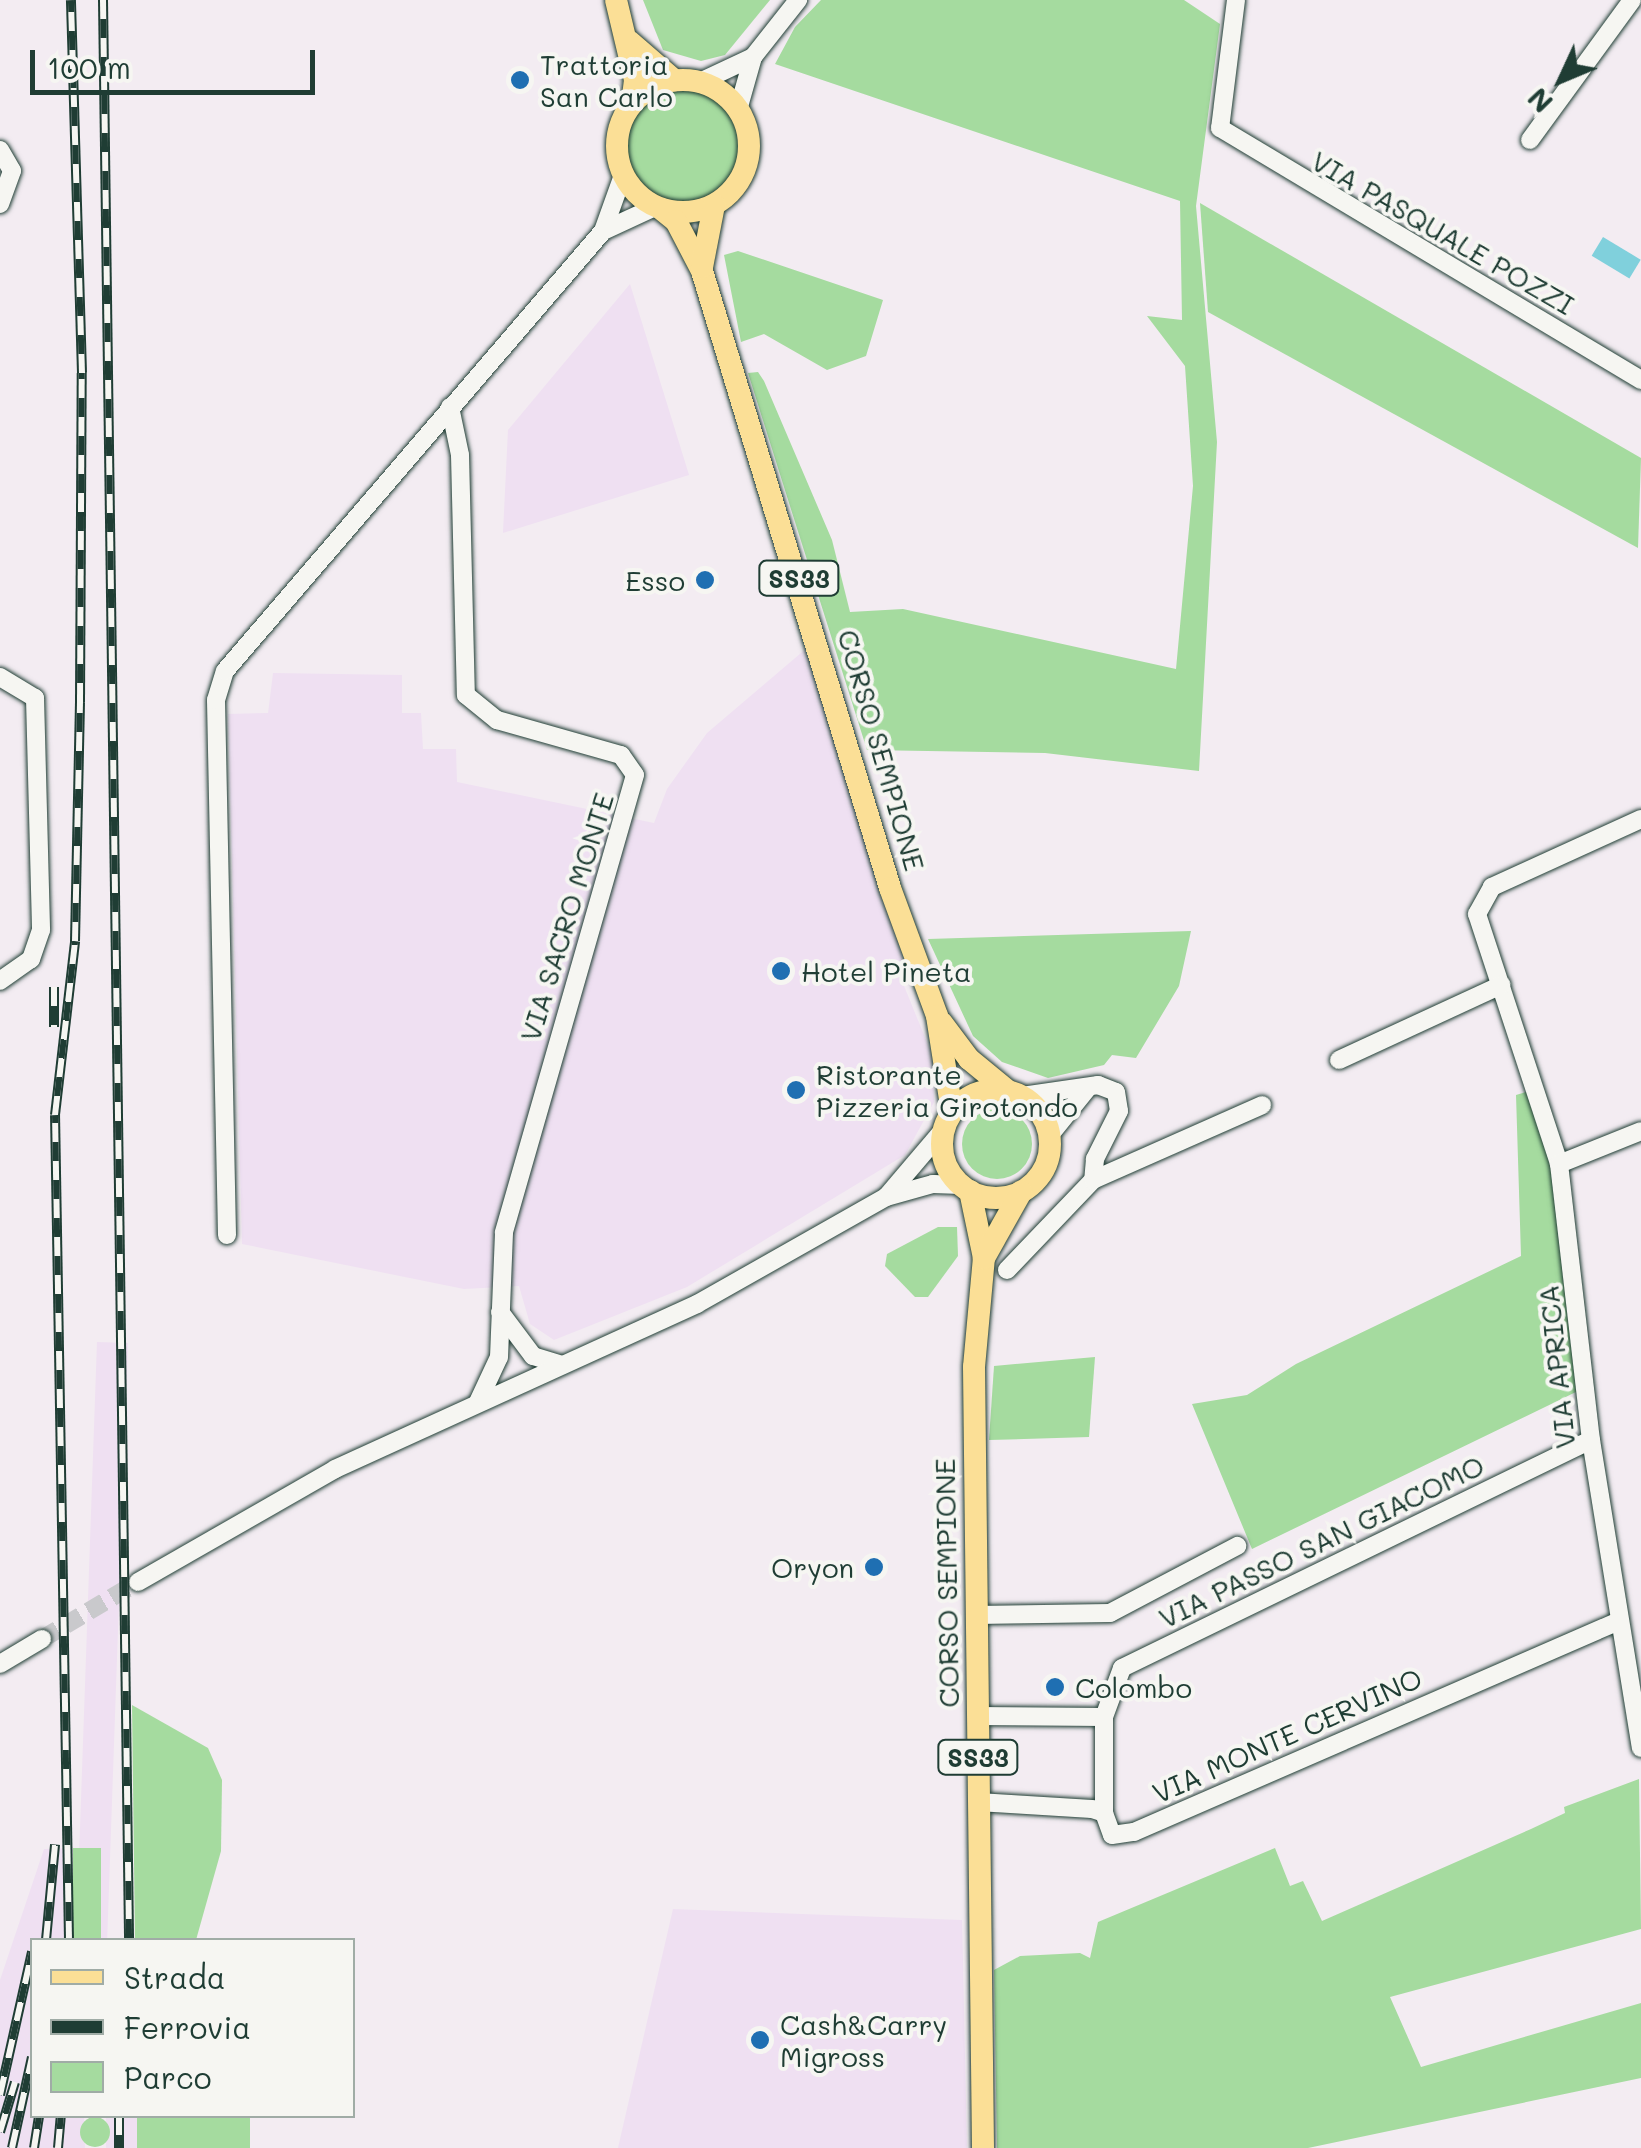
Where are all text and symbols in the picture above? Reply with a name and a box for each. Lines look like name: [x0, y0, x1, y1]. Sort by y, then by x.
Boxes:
scale bar: [35, 30, 320, 92]
north arrow: [1511, 30, 1611, 130]
text: 100 m: [47, 47, 131, 87]
place label: Trattoria San Carlo: [540, 47, 673, 113]
marker: Trattoria San Carlo: [509, 69, 531, 91]
text: N: [1519, 81, 1560, 121]
street label: VIA PASQUALE POZZI: [1306, 143, 1580, 321]
road number: SS33: [756, 558, 842, 598]
place label: Esso: [625, 563, 685, 597]
marker: Esso: [694, 569, 716, 591]
street label: CORSO SEMPIONE: [831, 626, 933, 874]
street label: VIA SACRO MONTE: [512, 789, 620, 1045]
place label: Hotel Pineta: [801, 954, 971, 988]
marker: Hotel Pineta: [770, 960, 792, 982]
place label: Ristorante Pizzeria Girotondo: [816, 1057, 1078, 1123]
marker: Ristorante Pizzeria Girotondo: [785, 1079, 807, 1101]
street label: VIA APRICA: [1531, 1283, 1581, 1451]
street label: VIA PASSO SAN GIACOMO: [1153, 1448, 1489, 1634]
street label: CORSO SEMPIONE: [927, 1458, 965, 1708]
place label: Oryon: [771, 1550, 854, 1584]
marker: Oryon: [863, 1556, 885, 1578]
street label: VIA MONTE CERVINO: [1147, 1660, 1427, 1810]
place label: Colombo: [1075, 1670, 1192, 1704]
marker: Colombo: [1044, 1676, 1066, 1698]
road number: SS33: [936, 1737, 1020, 1777]
legend: [30, 1938, 355, 2118]
text: Strada: [124, 1957, 226, 1997]
text: Ferrovia: [124, 2007, 251, 2047]
place label: Cash&Carry Migross: [780, 2007, 947, 2073]
marker: Cash&Carry Migross: [749, 2029, 771, 2051]
text: Parco: [124, 2057, 212, 2097]

